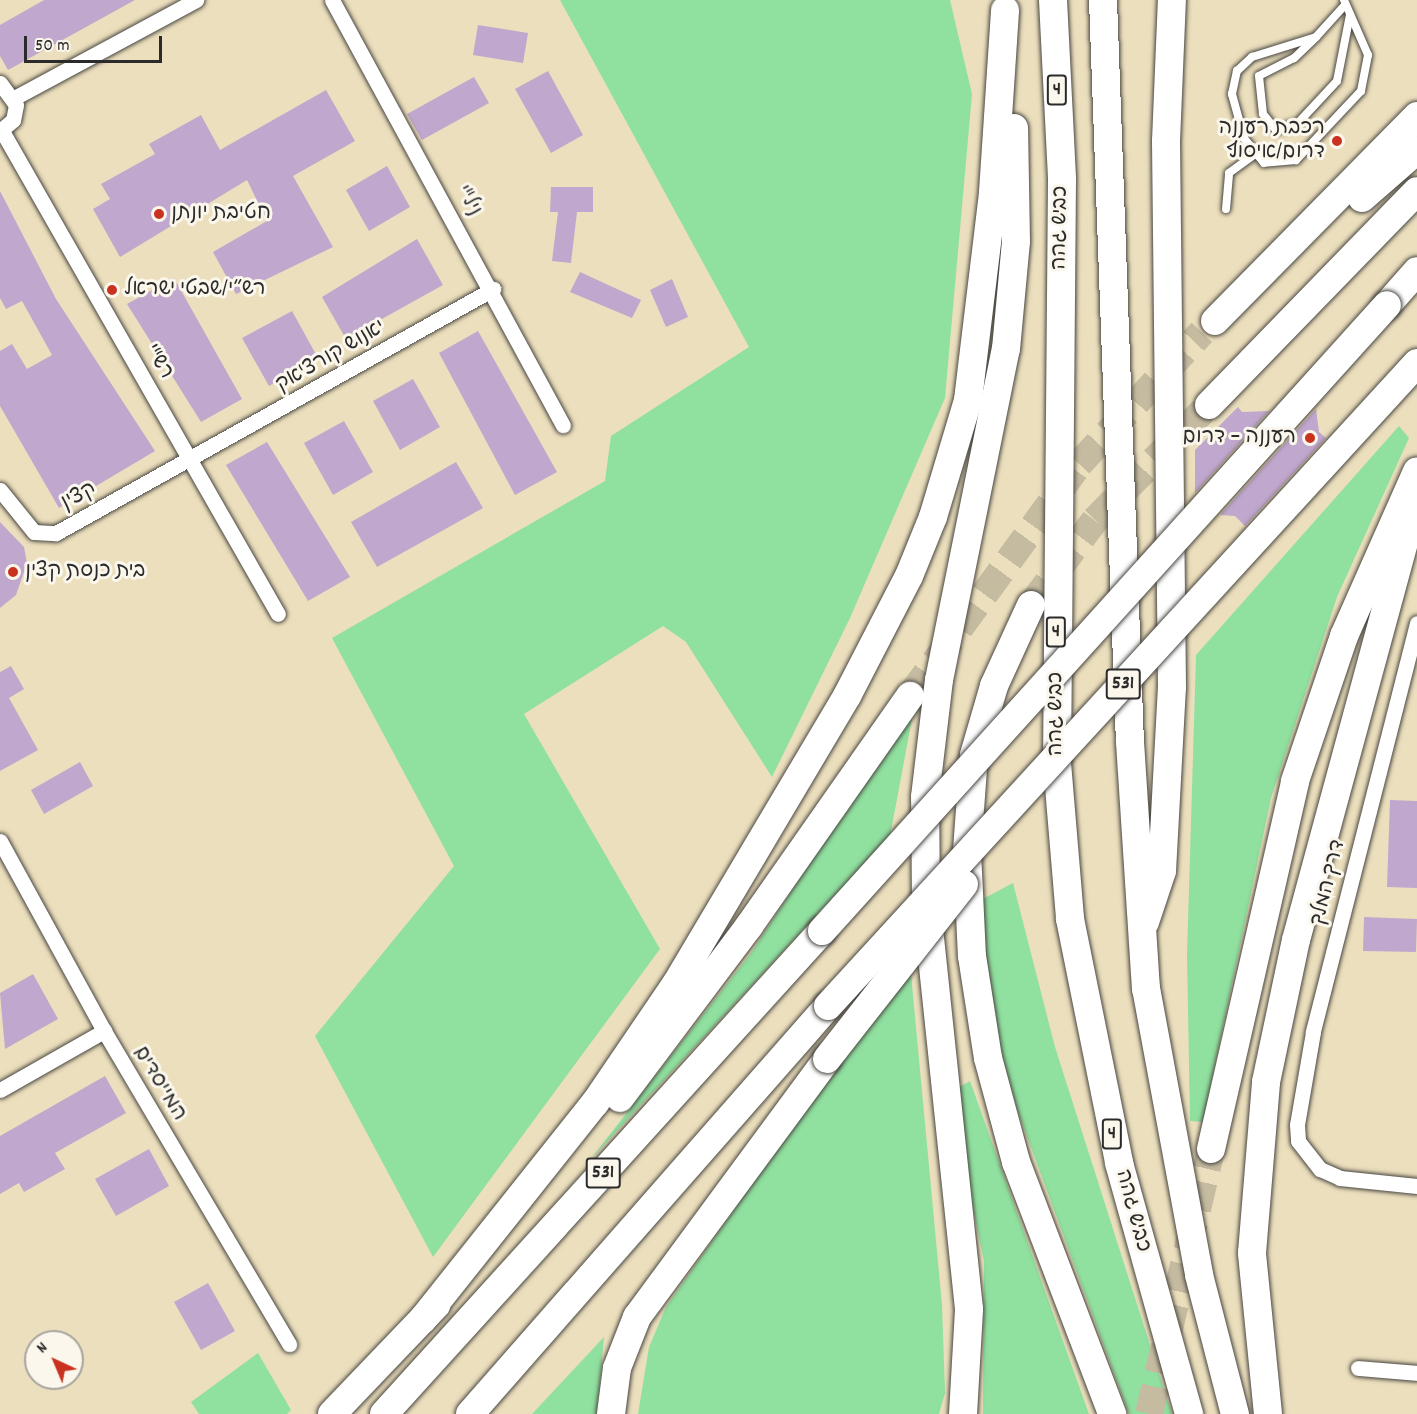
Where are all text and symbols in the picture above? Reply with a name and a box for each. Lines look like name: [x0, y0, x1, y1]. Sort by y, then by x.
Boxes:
scale bar: [27, 24, 165, 62]
text: 50 m: [35, 34, 70, 59]
road number: 4: [1046, 73, 1068, 107]
place label: רכבת רעננה דרום/איסוף: [1218, 116, 1325, 166]
marker: רכבת רעננה דרום/איסוף: [1330, 134, 1344, 148]
street label: ניל"י: [449, 181, 487, 221]
street label: כביש גהה: [1048, 186, 1074, 270]
place label: חטיבת יונתן: [171, 201, 271, 227]
marker: חטיבת יונתן: [152, 207, 166, 221]
place label: רש״י/שבטי ישראל: [124, 277, 266, 303]
marker: רש״י/שבטי ישראל: [105, 283, 119, 297]
street label: יאנוש קורצ'אק: [272, 315, 390, 399]
street label: רש"י: [138, 340, 178, 384]
place label: רעננה – דרום: [1182, 425, 1296, 451]
marker: רעננה – דרום: [1301, 429, 1319, 447]
street label: קצין: [57, 477, 101, 517]
place label: בית כנסת קצין: [25, 559, 145, 585]
marker: בית כנסת קצין: [6, 565, 20, 579]
road number: 4: [1046, 615, 1066, 649]
road number: 531: [1105, 667, 1141, 701]
street label: כביש גהה: [1044, 672, 1070, 756]
street label: דרך המלך: [1306, 837, 1352, 929]
street label: המייסדים: [127, 1042, 191, 1126]
road number: 4: [1102, 1117, 1122, 1151]
road number: 531: [585, 1156, 621, 1190]
street label: כביש גהה: [1109, 1167, 1155, 1255]
north arrow: [24, 1330, 84, 1390]
text: N: [32, 1337, 53, 1359]

